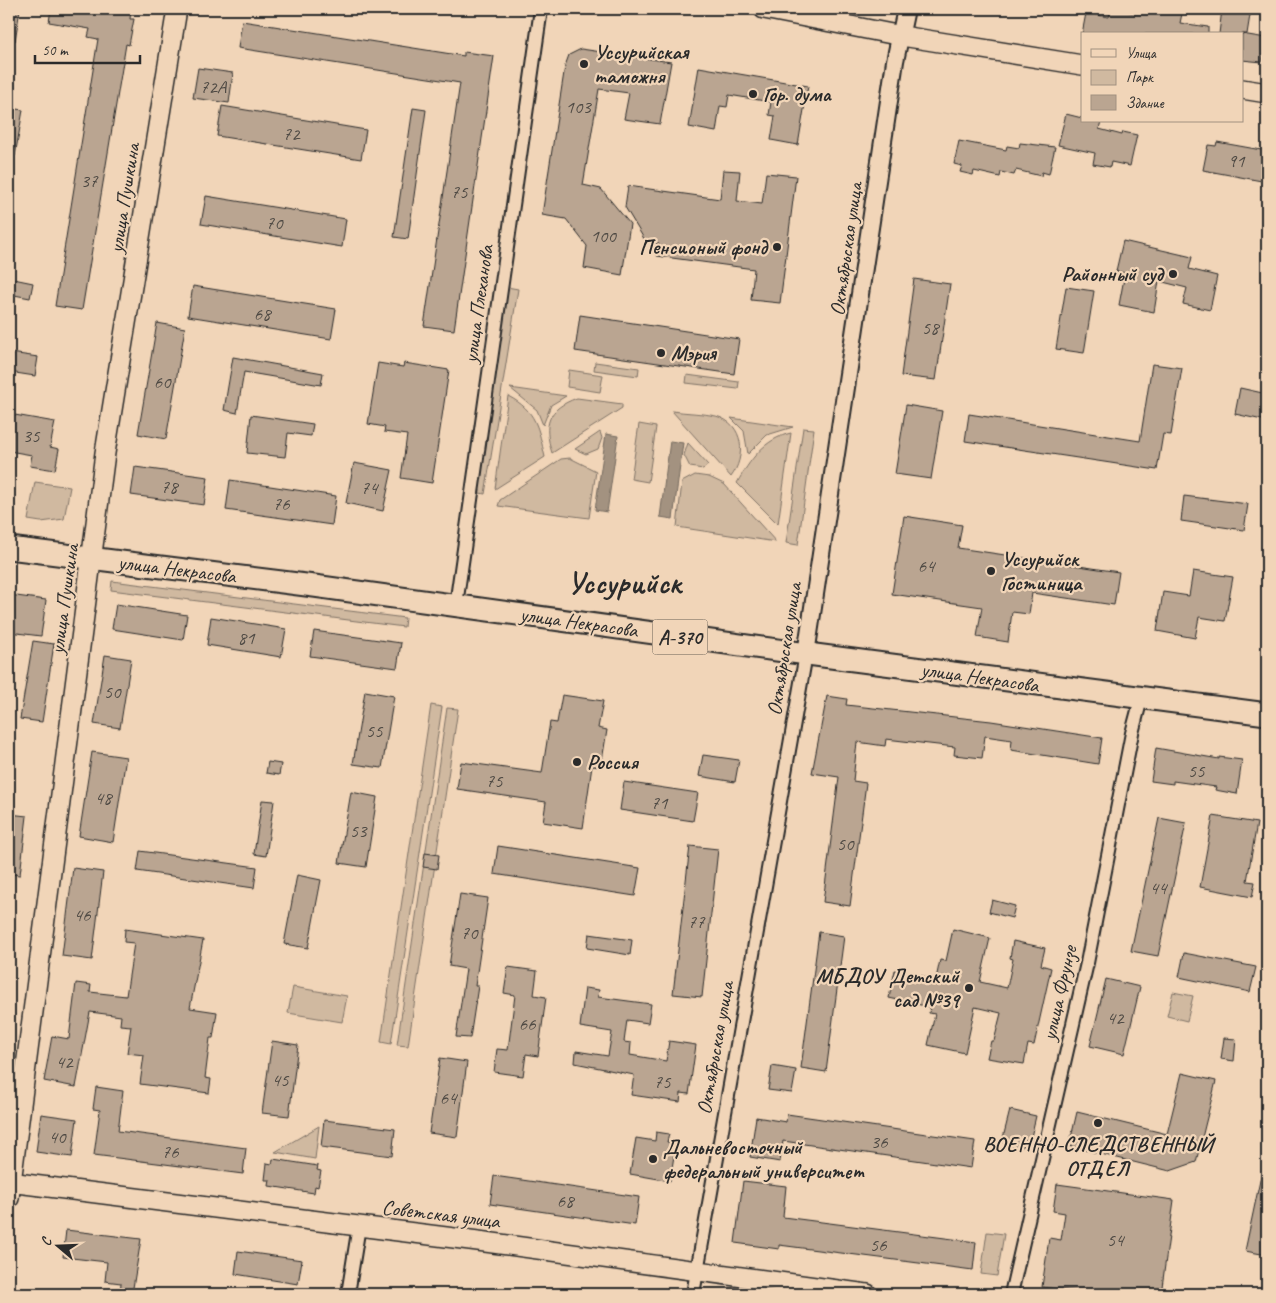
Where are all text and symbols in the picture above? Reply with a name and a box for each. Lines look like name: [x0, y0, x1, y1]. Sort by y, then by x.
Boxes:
scale bar: [35, 32, 140, 64]
legend: [1081, 32, 1244, 122]
place label: Уссурийская таможня: [594, 39, 690, 89]
text: 50 m: [42, 41, 69, 60]
text: Улица: [1126, 44, 1157, 63]
marker: Уссурийская таможня: [578, 58, 590, 70]
text: Парк: [1126, 68, 1154, 87]
house number: 72А: [200, 75, 228, 99]
place label: Гор. дума: [763, 81, 832, 107]
marker: Гор. дума: [747, 88, 759, 100]
text: Здание: [1126, 94, 1165, 113]
house number: 103: [565, 95, 592, 119]
house number: 72: [282, 122, 301, 146]
street label: улица Пушкина: [102, 139, 146, 257]
house number: 91: [1227, 149, 1246, 173]
house number: 37: [80, 169, 99, 193]
street label: Октябрьская улица: [824, 178, 869, 317]
house number: 75: [450, 180, 469, 204]
house number: 70: [265, 211, 284, 235]
house number: 100: [590, 224, 617, 248]
place label: Пенсионый фонд: [639, 234, 769, 260]
marker: Пенсионый фонд: [771, 241, 783, 253]
street label: улица Плеханова: [457, 242, 499, 367]
place label: Районный суд: [1062, 261, 1165, 287]
marker: Районный суд: [1167, 268, 1179, 280]
house number: 68: [253, 302, 273, 326]
house number: 58: [921, 316, 941, 340]
place label: Мэрия: [671, 340, 718, 366]
marker: Мэрия: [655, 347, 667, 359]
house number: 60: [153, 370, 172, 394]
house number: 35: [22, 424, 41, 448]
house number: 78: [160, 475, 180, 499]
house number: 74: [360, 476, 380, 500]
house number: 76: [272, 492, 291, 516]
street label: улица Пушкина: [43, 540, 85, 658]
place label: Уссурийск Гостиница: [1001, 546, 1083, 596]
street label: улица Некрасова: [115, 549, 239, 589]
house number: 64: [917, 554, 937, 578]
district label: Уссурийск: [567, 563, 684, 602]
marker: Уссурийск Гостиница: [985, 565, 997, 577]
street label: Октябрьская улица: [761, 578, 808, 717]
street label: улица Некрасова: [517, 601, 641, 643]
road number: А-370: [652, 620, 708, 654]
house number: 81: [237, 626, 256, 650]
street label: улица Некрасова: [918, 656, 1042, 698]
house number: 50: [103, 680, 122, 704]
house number: 55: [365, 719, 384, 743]
place label: Россия: [587, 749, 640, 775]
marker: Россия: [571, 756, 583, 768]
house number: 55: [1187, 759, 1206, 783]
house number: 75: [485, 769, 504, 793]
house number: 48: [94, 786, 114, 810]
house number: 71: [650, 791, 669, 815]
house number: 53: [349, 819, 368, 843]
house number: 50: [836, 832, 855, 856]
house number: 44: [1149, 876, 1169, 900]
house number: 46: [73, 903, 92, 927]
house number: 77: [687, 910, 706, 934]
house number: 70: [460, 921, 479, 945]
street label: улица Фрунзе: [1035, 942, 1083, 1045]
place label: МБДОУ Детский сад №39: [816, 963, 962, 1013]
street label: Октябрьская улица: [691, 977, 740, 1116]
marker: МБДОУ Детский сад №39: [963, 982, 975, 994]
house number: 42: [1106, 1006, 1125, 1030]
house number: 66: [518, 1012, 537, 1036]
house number: 42: [55, 1050, 74, 1074]
house number: 45: [271, 1068, 290, 1092]
house number: 75: [653, 1070, 672, 1094]
house number: 64: [439, 1086, 459, 1110]
marker: ВОЕННО-СЛЕДСТВЕННЫЙ ОТДЕЛ: [1092, 1117, 1104, 1129]
house number: 40: [48, 1125, 67, 1149]
house number: 36: [870, 1130, 889, 1154]
place label: ВОЕННО-СЛЕДСТВЕННЫЙ ОТДЕЛ: [983, 1131, 1217, 1181]
place label: Дальневосточный федеральный университет: [663, 1134, 865, 1184]
house number: 76: [161, 1140, 180, 1164]
marker: Дальневосточный федеральный университет: [647, 1153, 659, 1165]
house number: 68: [556, 1189, 576, 1213]
street label: Советская улица: [381, 1194, 503, 1234]
north arrow: [32, 1220, 82, 1270]
house number: 54: [1106, 1228, 1126, 1252]
house number: 56: [869, 1233, 888, 1257]
text: С: [37, 1234, 56, 1248]

